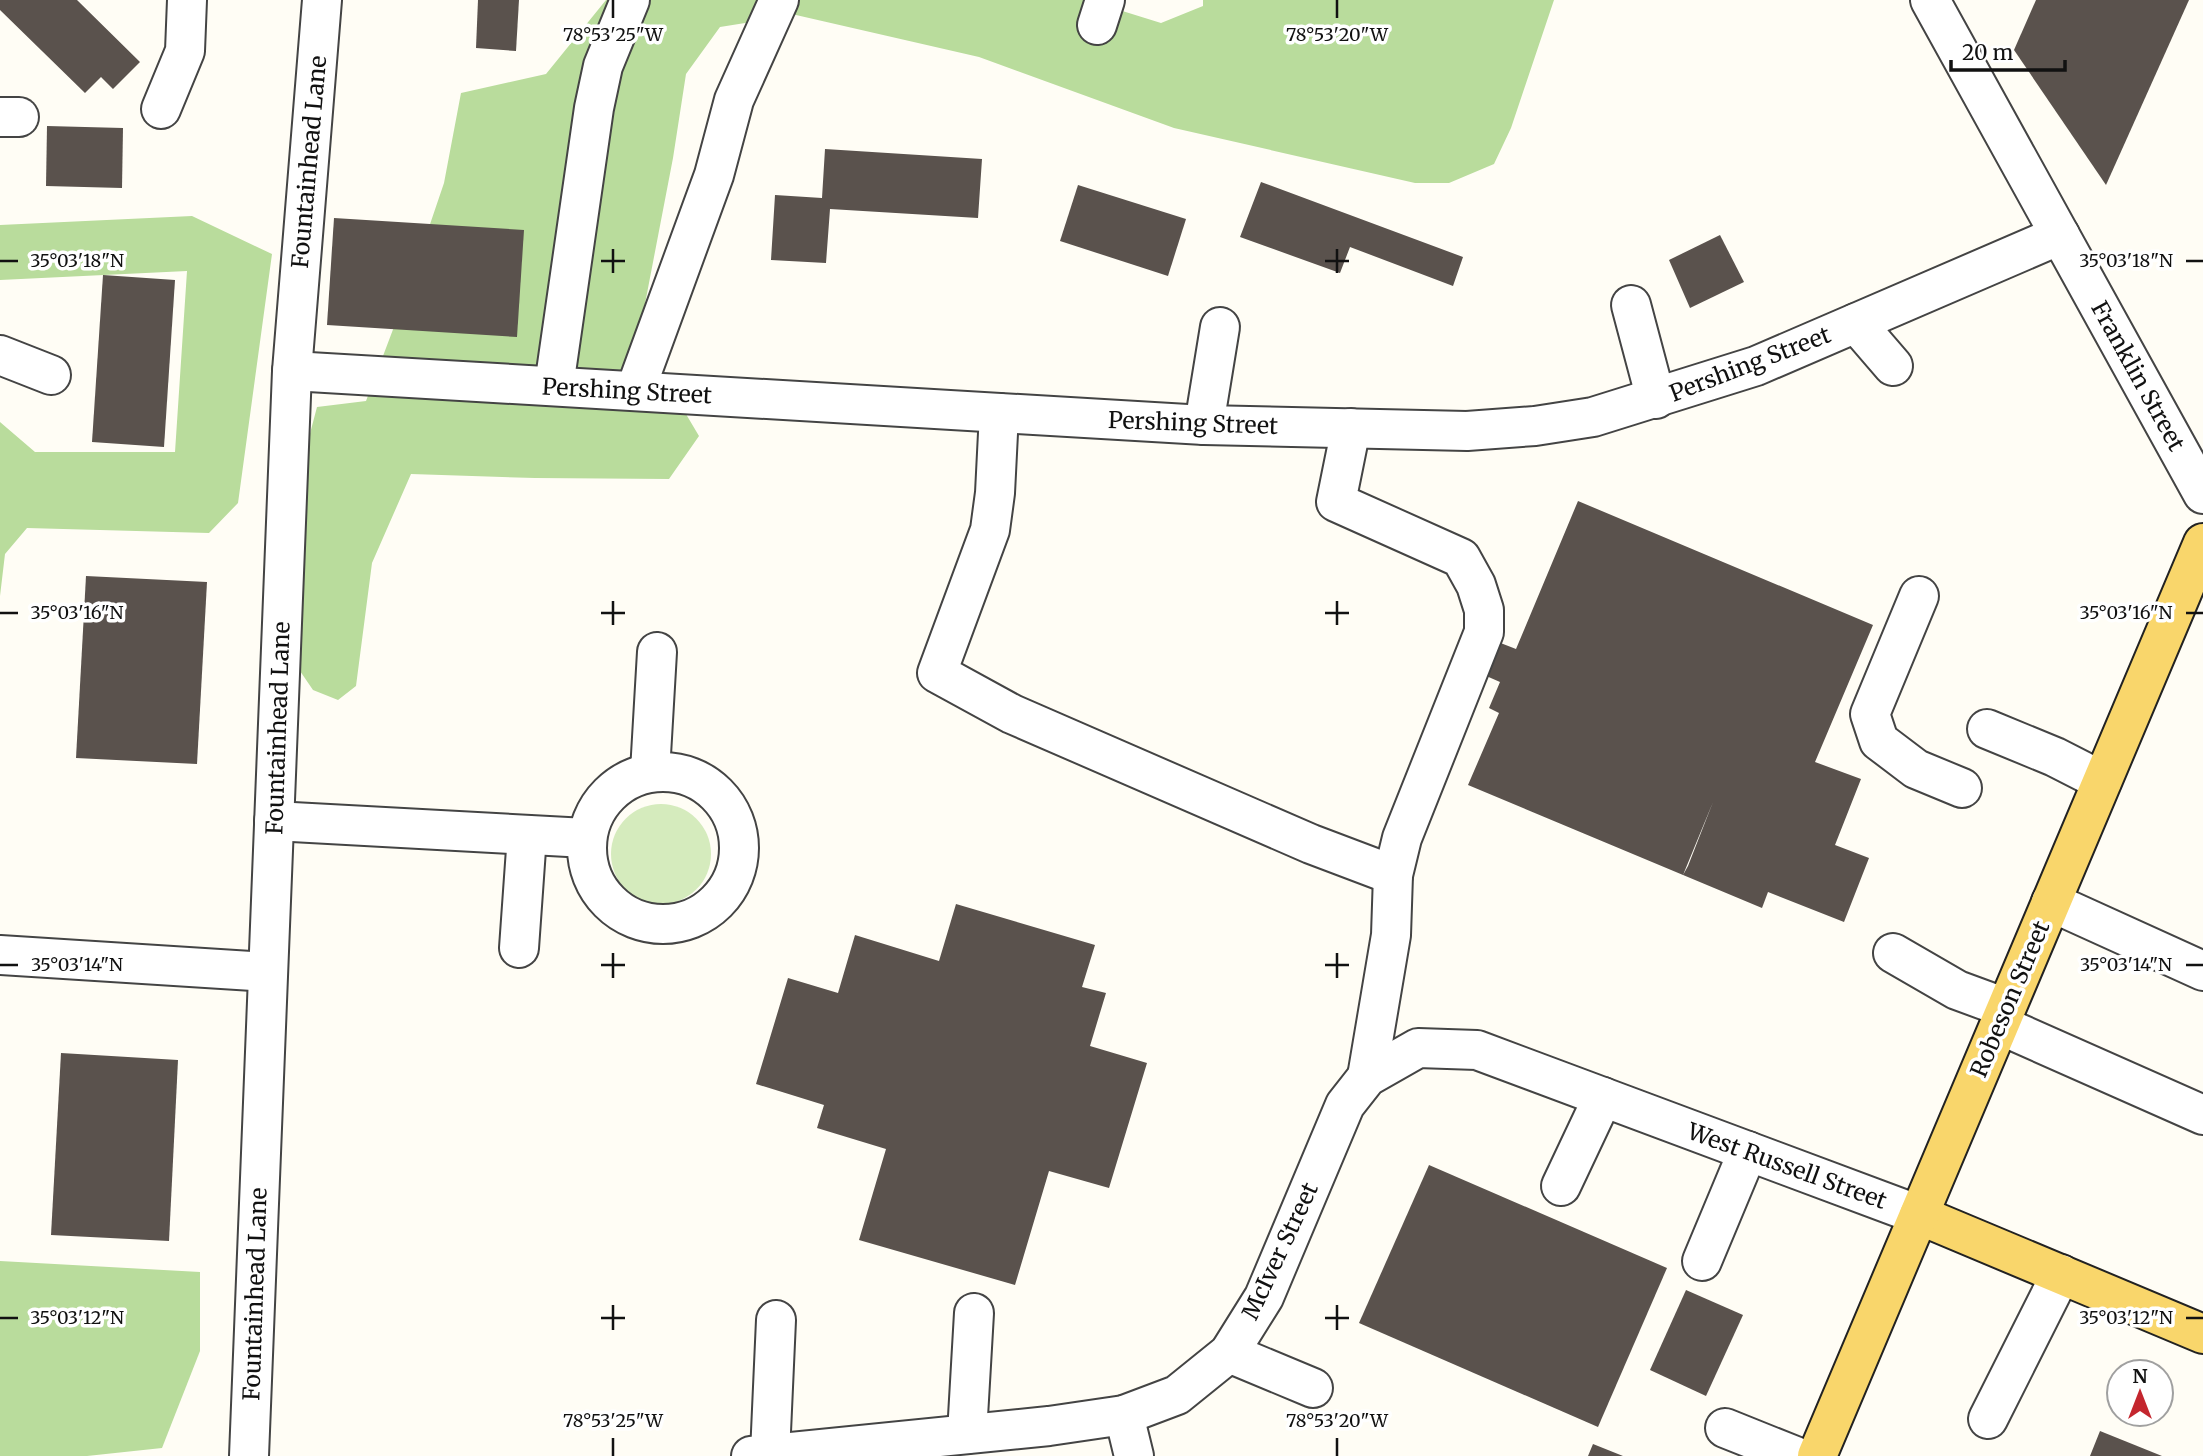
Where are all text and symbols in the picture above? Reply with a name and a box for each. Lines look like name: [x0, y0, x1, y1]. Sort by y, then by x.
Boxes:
text: 78°53'25"W: [563, 23, 664, 46]
text: 78°53'20"W: [1286, 23, 1389, 46]
scale bar: [1951, 28, 2065, 72]
text: 20 m: [1962, 39, 2014, 66]
street label: Fountainhead Lane: [285, 54, 332, 270]
text: 35°03'18"N: [30, 249, 124, 272]
text: 35°03'18"N: [2079, 249, 2173, 272]
street label: Franklin Street: [2085, 296, 2192, 456]
street label: Pershing Street: [1665, 319, 1834, 408]
street label: Pershing Street: [541, 372, 713, 409]
street label: Pershing Street: [1107, 405, 1279, 440]
text: 35°03'16"N: [31, 601, 123, 624]
text: 35°03'16"N: [2080, 601, 2172, 624]
street label: Fountainhead Lane: [259, 621, 296, 835]
street label: Robeson Street: [1964, 916, 2056, 1081]
text: 35°03'14"N: [31, 953, 123, 976]
text: 35°03'14"N: [2080, 953, 2172, 976]
street label: West Russell Street: [1683, 1116, 1891, 1215]
street label: McIver Street: [1235, 1178, 1324, 1324]
street label: Fountainhead Lane: [236, 1187, 273, 1401]
text: 35°03'12"N: [30, 1306, 124, 1329]
text: 35°03'12"N: [2079, 1306, 2173, 1329]
north arrow: [2105, 1358, 2175, 1428]
text: N: [2132, 1364, 2148, 1388]
text: 78°53'25"W: [563, 1409, 664, 1432]
text: 78°53'20"W: [1286, 1409, 1389, 1432]

